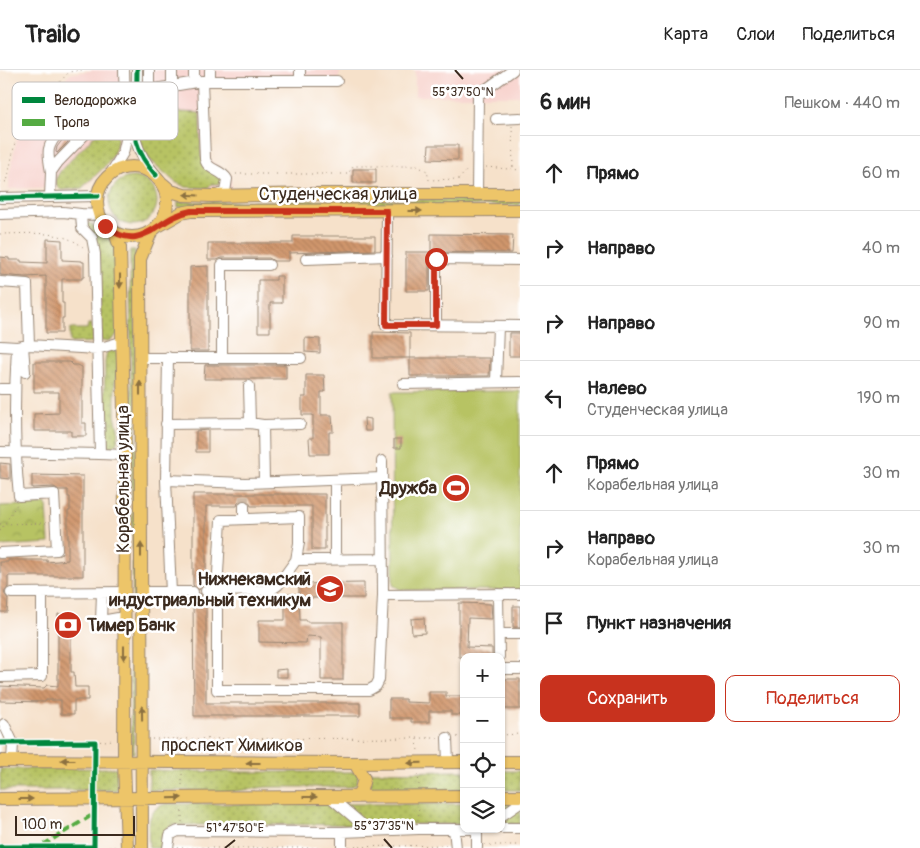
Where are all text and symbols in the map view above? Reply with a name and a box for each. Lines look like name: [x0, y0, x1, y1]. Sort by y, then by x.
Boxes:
text: Trailo: [25, 20, 80, 49]
text: Карта: [664, 23, 708, 46]
text: Слои: [736, 23, 774, 46]
text: Поделиться: [802, 23, 895, 46]
legend: [12, 82, 178, 140]
text: 55°37'50"N: [432, 85, 494, 100]
text: 6 мин: [540, 89, 590, 116]
text: Велодорожка: [54, 92, 136, 109]
text: Пешком · 440 m: [785, 93, 900, 113]
text: Тропа: [54, 114, 90, 131]
icon: ahead: [540, 159, 568, 187]
text: Прямо: [587, 161, 639, 185]
text: 60 m: [862, 163, 900, 183]
street label: Студенческая улица: [259, 183, 417, 206]
one-way arrow: [183, 191, 199, 199]
one-way arrow: [407, 207, 423, 215]
route end: [94, 215, 117, 238]
icon: right: [540, 234, 568, 262]
text: Направо: [587, 236, 655, 260]
text: 40 m: [862, 238, 900, 258]
route start: [425, 248, 448, 271]
one-way arrow: [116, 273, 124, 289]
icon: right: [540, 309, 568, 337]
text: Направо: [587, 311, 655, 335]
text: 90 m: [863, 313, 900, 333]
text: Налево: [587, 376, 647, 400]
one-way arrow: [136, 379, 144, 395]
icon: left: [540, 384, 568, 412]
text: 190 m: [857, 388, 900, 408]
text: Студенческая улица: [587, 400, 728, 420]
street label: Корабельная улица: [112, 405, 135, 553]
text: Прямо: [587, 451, 639, 475]
icon: ahead: [540, 459, 568, 487]
text: 30 m: [862, 463, 900, 483]
sports icon: Дружба: [441, 473, 471, 503]
text: Корабельная улица: [587, 475, 718, 495]
place label: Дружба: [379, 477, 438, 500]
text: Направо: [587, 526, 655, 550]
icon: right: [540, 534, 568, 562]
text: 30 m: [862, 538, 900, 558]
one-way arrow: [137, 542, 145, 558]
text: Корабельная улица: [587, 550, 718, 570]
place label: Нижнекамский индустриальный техникум: [108, 568, 311, 612]
school or university icon: Нижнекамский индустриальный техникум: [315, 574, 345, 604]
icon: arrive: [540, 609, 568, 637]
bank icon: Тимер Банк: [53, 610, 83, 640]
text: Пункт назначения: [587, 611, 731, 635]
place label: Тимер Банк: [86, 614, 176, 637]
one-way arrow: [120, 646, 128, 662]
map controls: [460, 653, 505, 833]
button: +: [460, 653, 505, 698]
button: Сохранить: [540, 675, 715, 722]
button: Поделиться: [725, 675, 900, 722]
button: −: [460, 698, 505, 743]
one-way arrow: [137, 704, 145, 720]
street label: проспект Химиков: [161, 734, 303, 757]
button: locate: [460, 743, 505, 788]
one-way arrow: [60, 756, 76, 764]
one-way arrow: [244, 759, 260, 767]
one-way arrow: [407, 759, 423, 767]
button: layers: [460, 788, 505, 833]
one-way arrow: [303, 793, 319, 801]
one-way arrow: [168, 794, 184, 802]
one-way arrow: [18, 795, 34, 803]
scale bar: [15, 813, 135, 836]
text: 100 m: [22, 816, 62, 833]
text: 55°37'35"N: [354, 819, 414, 834]
text: 51°47'50"E: [206, 821, 264, 836]

